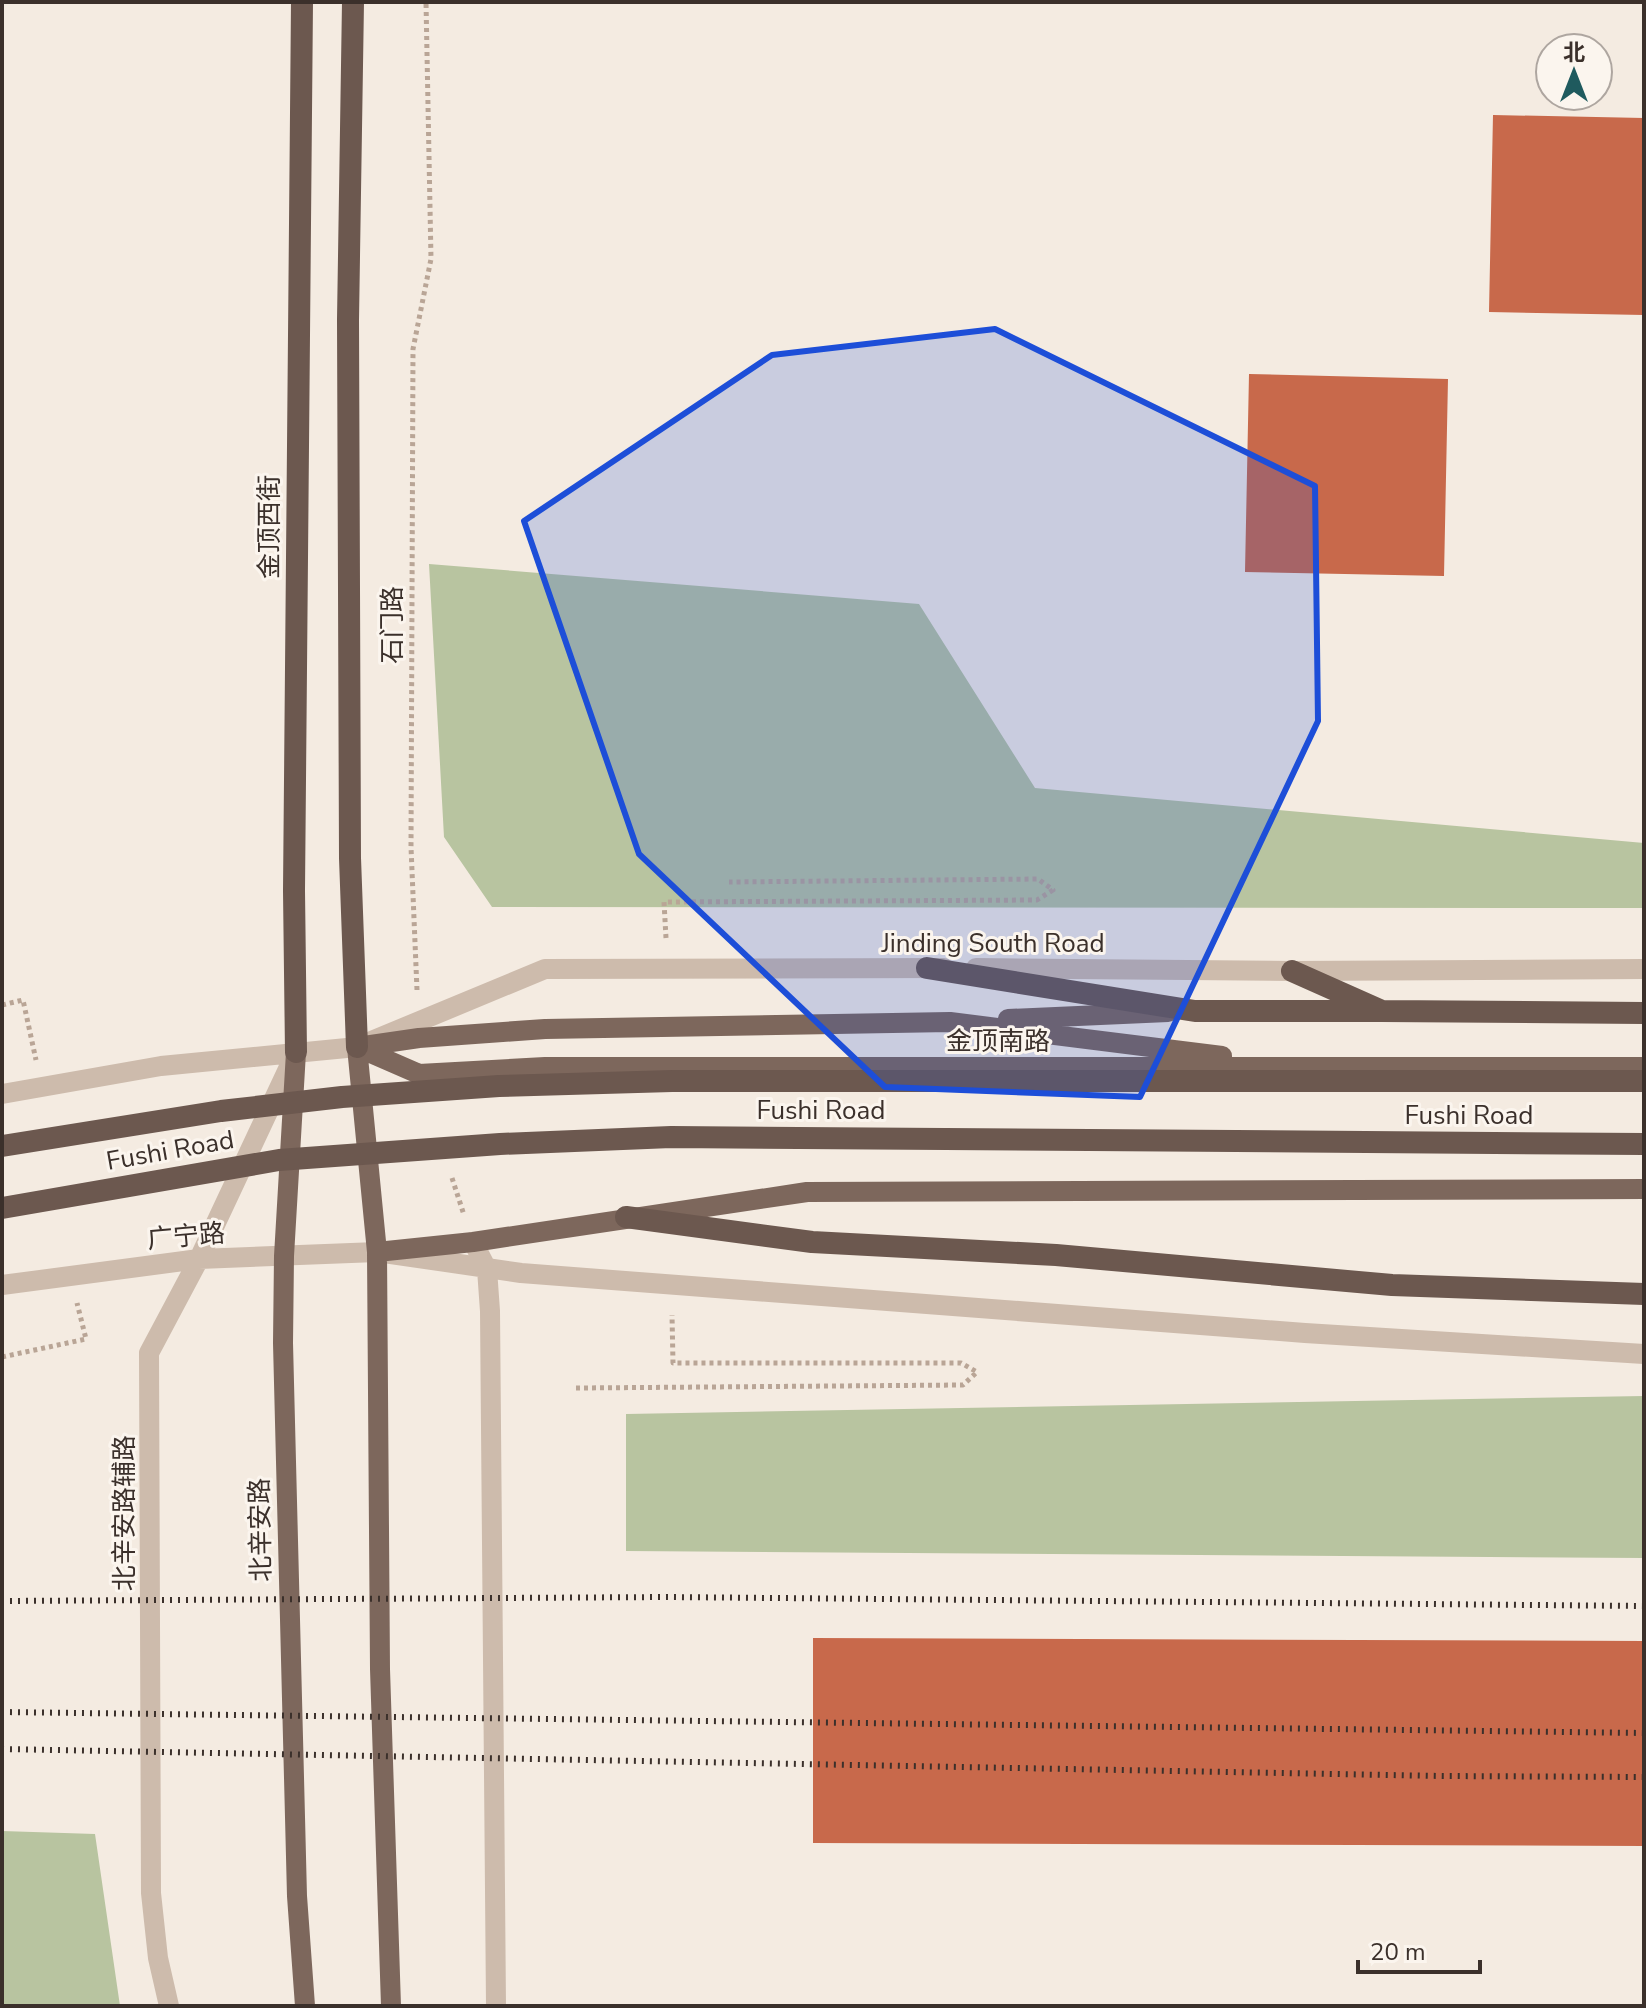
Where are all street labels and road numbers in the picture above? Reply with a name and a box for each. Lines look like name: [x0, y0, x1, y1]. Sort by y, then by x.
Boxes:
street label: 金顶西街: [252, 475, 287, 579]
street label: 石门路: [375, 586, 410, 664]
street label: Jinding South Road: [880, 926, 1105, 961]
street label: 金顶南路: [946, 1024, 1050, 1059]
street label: Fushi Road: [756, 1093, 886, 1128]
street label: Fushi Road: [1404, 1098, 1534, 1133]
street label: Fushi Road: [104, 1122, 237, 1179]
street label: 广宁路: [146, 1216, 226, 1257]
street label: 北辛安路辅路: [107, 1435, 142, 1591]
street label: 北辛安路: [242, 1478, 279, 1582]

